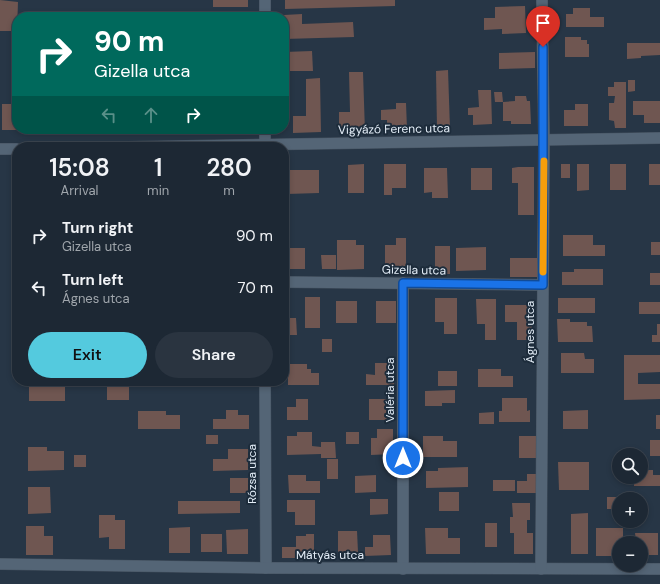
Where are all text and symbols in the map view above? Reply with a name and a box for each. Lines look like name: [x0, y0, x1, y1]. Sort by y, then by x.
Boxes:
pin: [526, 6, 560, 47]
icon: arrive: [532, 12, 554, 34]
text: 90 m: [94, 23, 164, 60]
icon: right: [28, 28, 80, 80]
text: Gizella utca: [94, 59, 190, 83]
icon: left: [98, 104, 120, 126]
icon: ahead: [140, 104, 162, 126]
icon: right: [182, 104, 204, 126]
street label: Vigyázó Ferenc utca: [338, 120, 450, 138]
text: 15:08: [49, 152, 110, 183]
text: 1: [154, 152, 162, 183]
text: 280: [206, 152, 252, 183]
text: Arrival: [61, 182, 98, 199]
text: min: [147, 182, 169, 199]
text: m: [223, 182, 235, 199]
text: Turn right: [62, 218, 133, 238]
icon: right: [28, 225, 50, 247]
text: 90 m: [236, 226, 273, 246]
text: Gizella utca: [62, 238, 132, 255]
street label: Gizella utca: [382, 261, 446, 279]
text: Turn left: [62, 270, 123, 290]
icon: left: [28, 277, 50, 299]
text: 70 m: [238, 278, 273, 298]
text: Ágnes utca: [62, 290, 130, 307]
street label: Ágnes utca: [522, 301, 538, 363]
button: Exit: [28, 332, 147, 378]
button: Share: [155, 332, 273, 378]
street label: Valéria utca: [382, 357, 398, 423]
position arrow: [382, 437, 424, 479]
street label: Rózsa utca: [244, 444, 260, 504]
map controls: [612, 448, 648, 572]
button: search: [612, 448, 648, 484]
button: +: [612, 492, 648, 528]
button: −: [612, 536, 648, 572]
street label: Mátyás utca: [296, 547, 364, 563]

